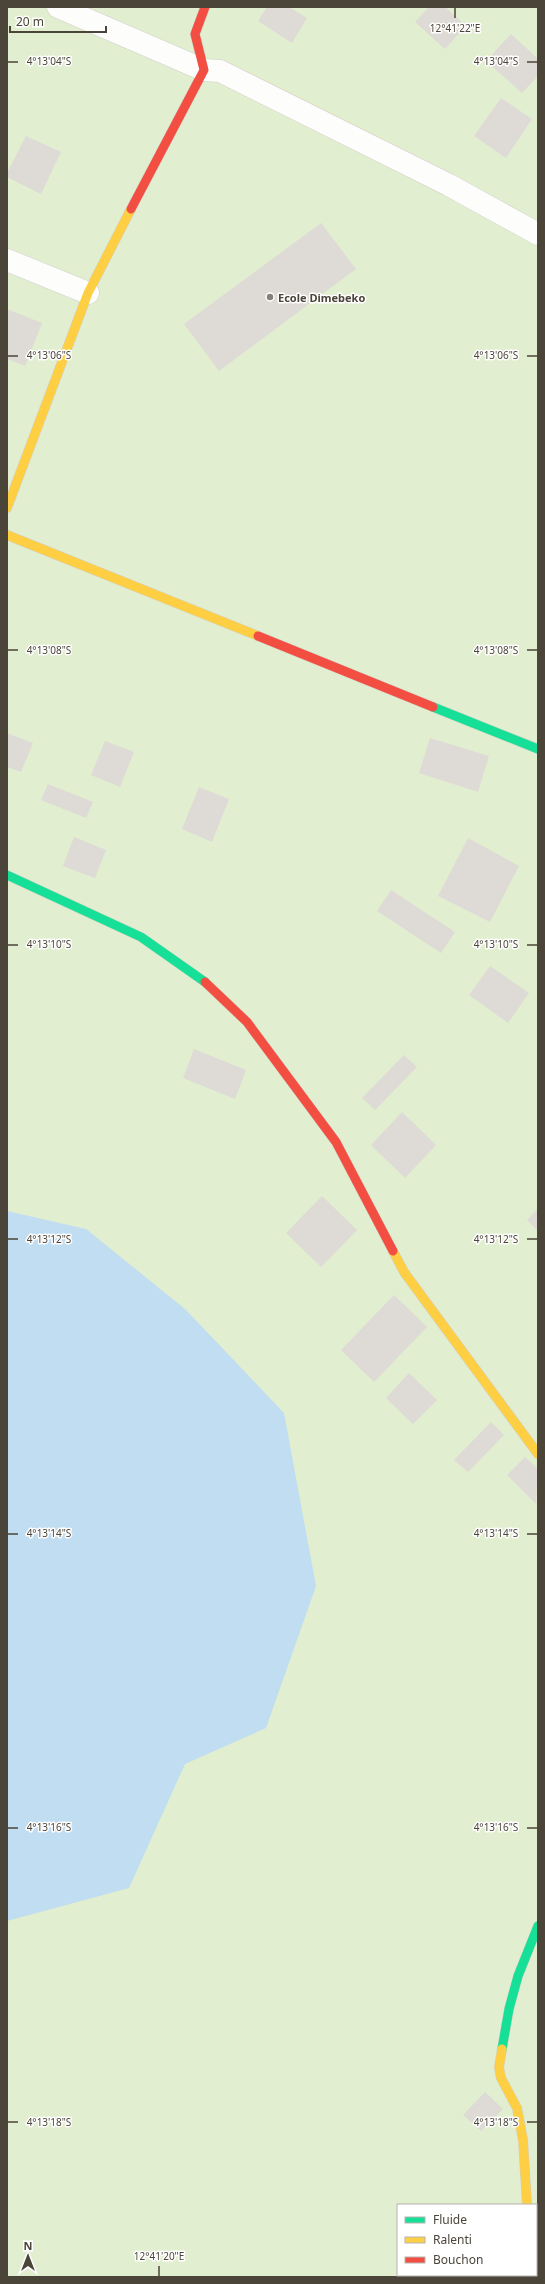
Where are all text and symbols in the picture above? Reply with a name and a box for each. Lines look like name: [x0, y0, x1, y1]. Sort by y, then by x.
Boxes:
scale bar: [10, 8, 106, 34]
text: 20 m: [16, 13, 44, 30]
text: 12°41'22"E: [430, 21, 480, 35]
text: 4°13'04"S: [27, 54, 72, 68]
text: 4°13'04"S: [474, 54, 519, 68]
place label: Ecole Dimebeko: [278, 290, 365, 305]
marker: Ecole Dimebeko: [265, 292, 275, 302]
text: 4°13'06"S: [27, 348, 72, 362]
text: 4°13'06"S: [474, 348, 519, 362]
text: 4°13'08"S: [27, 643, 72, 657]
text: 4°13'08"S: [474, 643, 519, 657]
text: 4°13'10"S: [27, 937, 72, 951]
text: 4°13'10"S: [474, 937, 519, 951]
text: 4°13'12"S: [27, 1232, 72, 1246]
text: 4°13'12"S: [474, 1232, 519, 1246]
text: 4°13'14"S: [27, 1526, 72, 1540]
text: 4°13'14"S: [474, 1526, 519, 1540]
text: 4°13'16"S: [27, 1820, 72, 1834]
text: 4°13'16"S: [474, 1820, 519, 1834]
text: 4°13'18"S: [27, 2115, 72, 2129]
text: 4°13'18"S: [474, 2115, 519, 2129]
legend: [397, 2204, 537, 2276]
text: Fluide: [433, 2211, 467, 2228]
text: Ralenti: [433, 2231, 472, 2248]
north arrow: [8, 2236, 48, 2276]
text: N: [24, 2238, 32, 2253]
text: 12°41'20"E: [134, 2249, 184, 2263]
text: Bouchon: [433, 2251, 483, 2268]

